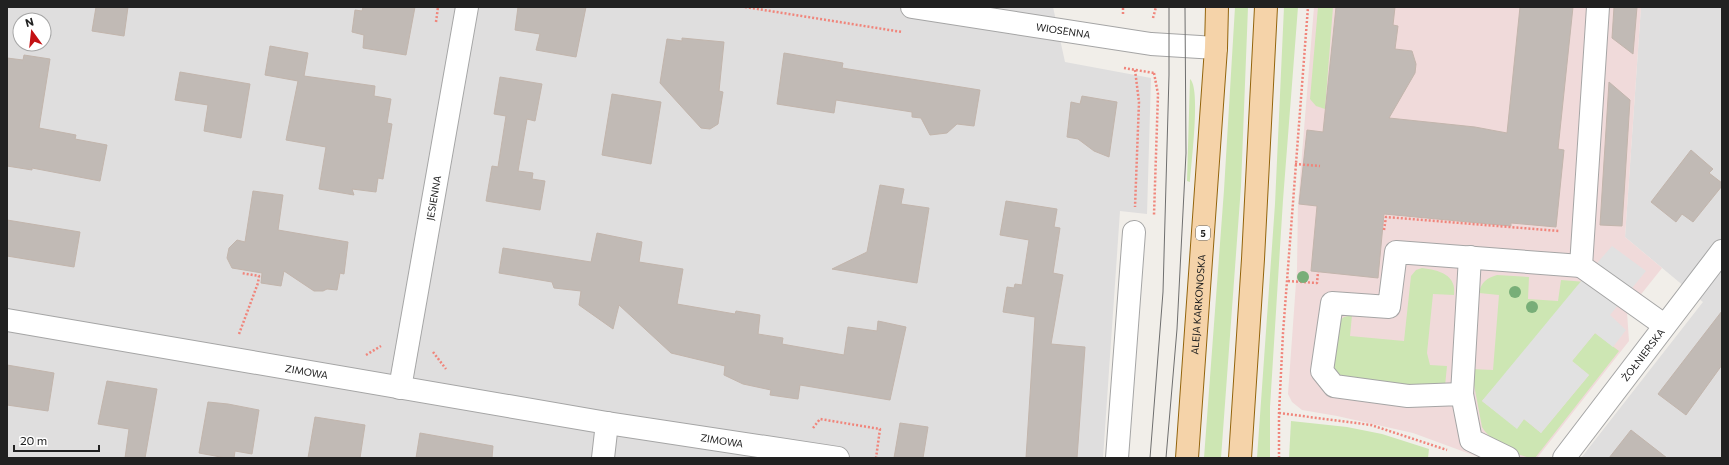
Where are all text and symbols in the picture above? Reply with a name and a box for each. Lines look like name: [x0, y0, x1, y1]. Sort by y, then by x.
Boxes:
north arrow: [12, 12, 52, 52]
text: N: [24, 15, 35, 29]
street label: WIOSENNA: [1035, 20, 1091, 41]
street label: JESIENNA: [424, 174, 443, 221]
road number: 5: [1196, 226, 1210, 240]
street label: ALEJA KARKONOSKA: [1188, 254, 1207, 355]
street label: ŻOŁNIERSKA: [1619, 326, 1667, 383]
street label: ZIMOWA: [284, 362, 329, 381]
scale bar: [14, 427, 99, 453]
street label: ZIMOWA: [700, 431, 744, 450]
text: 20 m: [20, 433, 47, 447]

